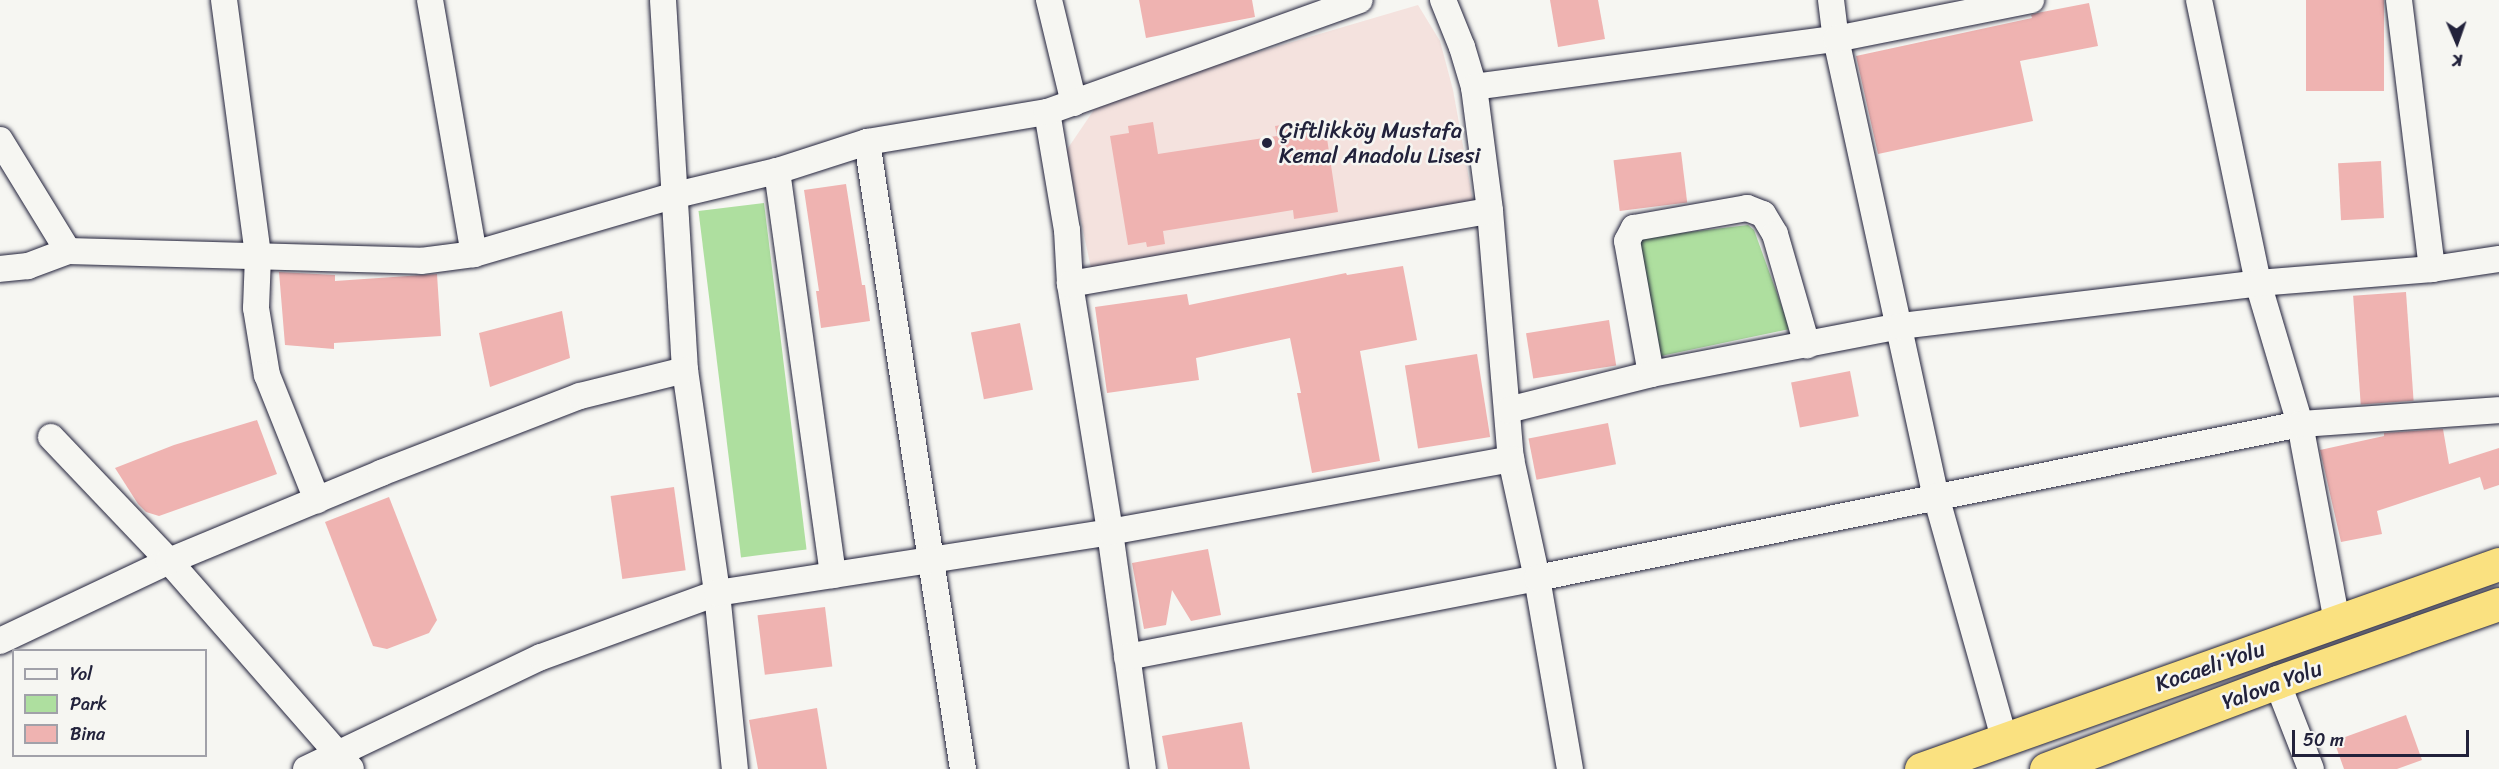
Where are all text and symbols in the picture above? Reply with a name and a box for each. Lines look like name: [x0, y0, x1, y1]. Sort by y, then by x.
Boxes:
north arrow: [2427, 12, 2487, 72]
text: K: [2452, 46, 2463, 75]
place label: Çiftlikköy Mustafa Kemal Anadolu Lisesi: [1279, 117, 1481, 168]
marker: Çiftlikköy Mustafa Kemal Anadolu Lisesi: [1260, 136, 1274, 150]
street label: Kocaeli̇ Yolu: [2152, 635, 2268, 697]
legend: [12, 649, 207, 757]
street label: Yalova Yolu: [2218, 655, 2326, 715]
text: Yol: [70, 658, 92, 690]
text: Park: [70, 688, 107, 720]
text: Bina: [70, 718, 105, 750]
scale bar: [2295, 718, 2472, 756]
text: 50 m: [2303, 724, 2344, 756]

